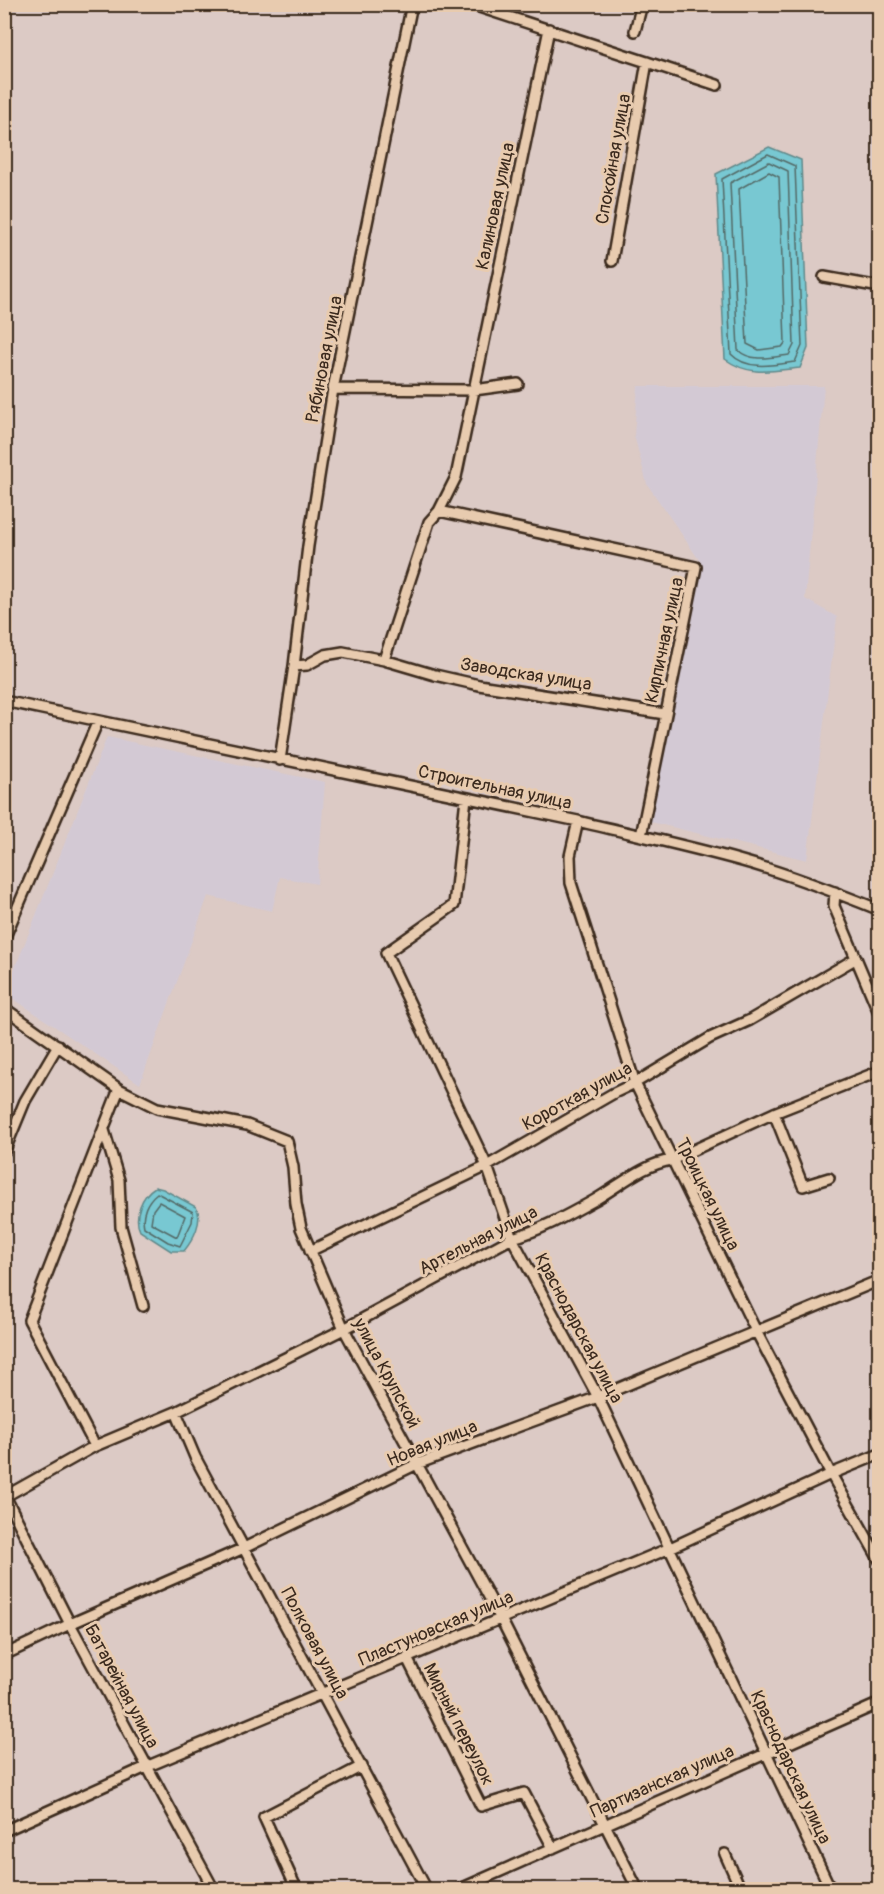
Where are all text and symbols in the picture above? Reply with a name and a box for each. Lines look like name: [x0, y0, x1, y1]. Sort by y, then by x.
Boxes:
street label: Спокойная улица: [591, 92, 636, 226]
street label: Калиновая улица: [471, 140, 520, 272]
street label: Рябиновая улица: [301, 294, 348, 425]
street label: Кирпичная улица: [640, 575, 689, 705]
street label: Заводская улица: [459, 653, 593, 696]
street label: Строительная улица: [416, 760, 574, 815]
street label: Короткая улица: [518, 1057, 636, 1136]
street label: Троицкая улица: [670, 1134, 745, 1254]
street label: Артельная улица: [415, 1201, 542, 1280]
street label: Краснодарская улица: [529, 1249, 628, 1407]
street label: улица Крупской: [347, 1313, 425, 1432]
street label: Новая улица: [384, 1415, 481, 1472]
street label: Полковая улица: [275, 1583, 354, 1703]
street label: Пластуновская улица: [355, 1586, 517, 1671]
street label: Батарейная улица: [79, 1620, 164, 1752]
street label: Мирный переулок: [418, 1659, 499, 1789]
street label: Краснодарская улица: [745, 1687, 836, 1848]
street label: Партизанская улица: [587, 1739, 738, 1823]

